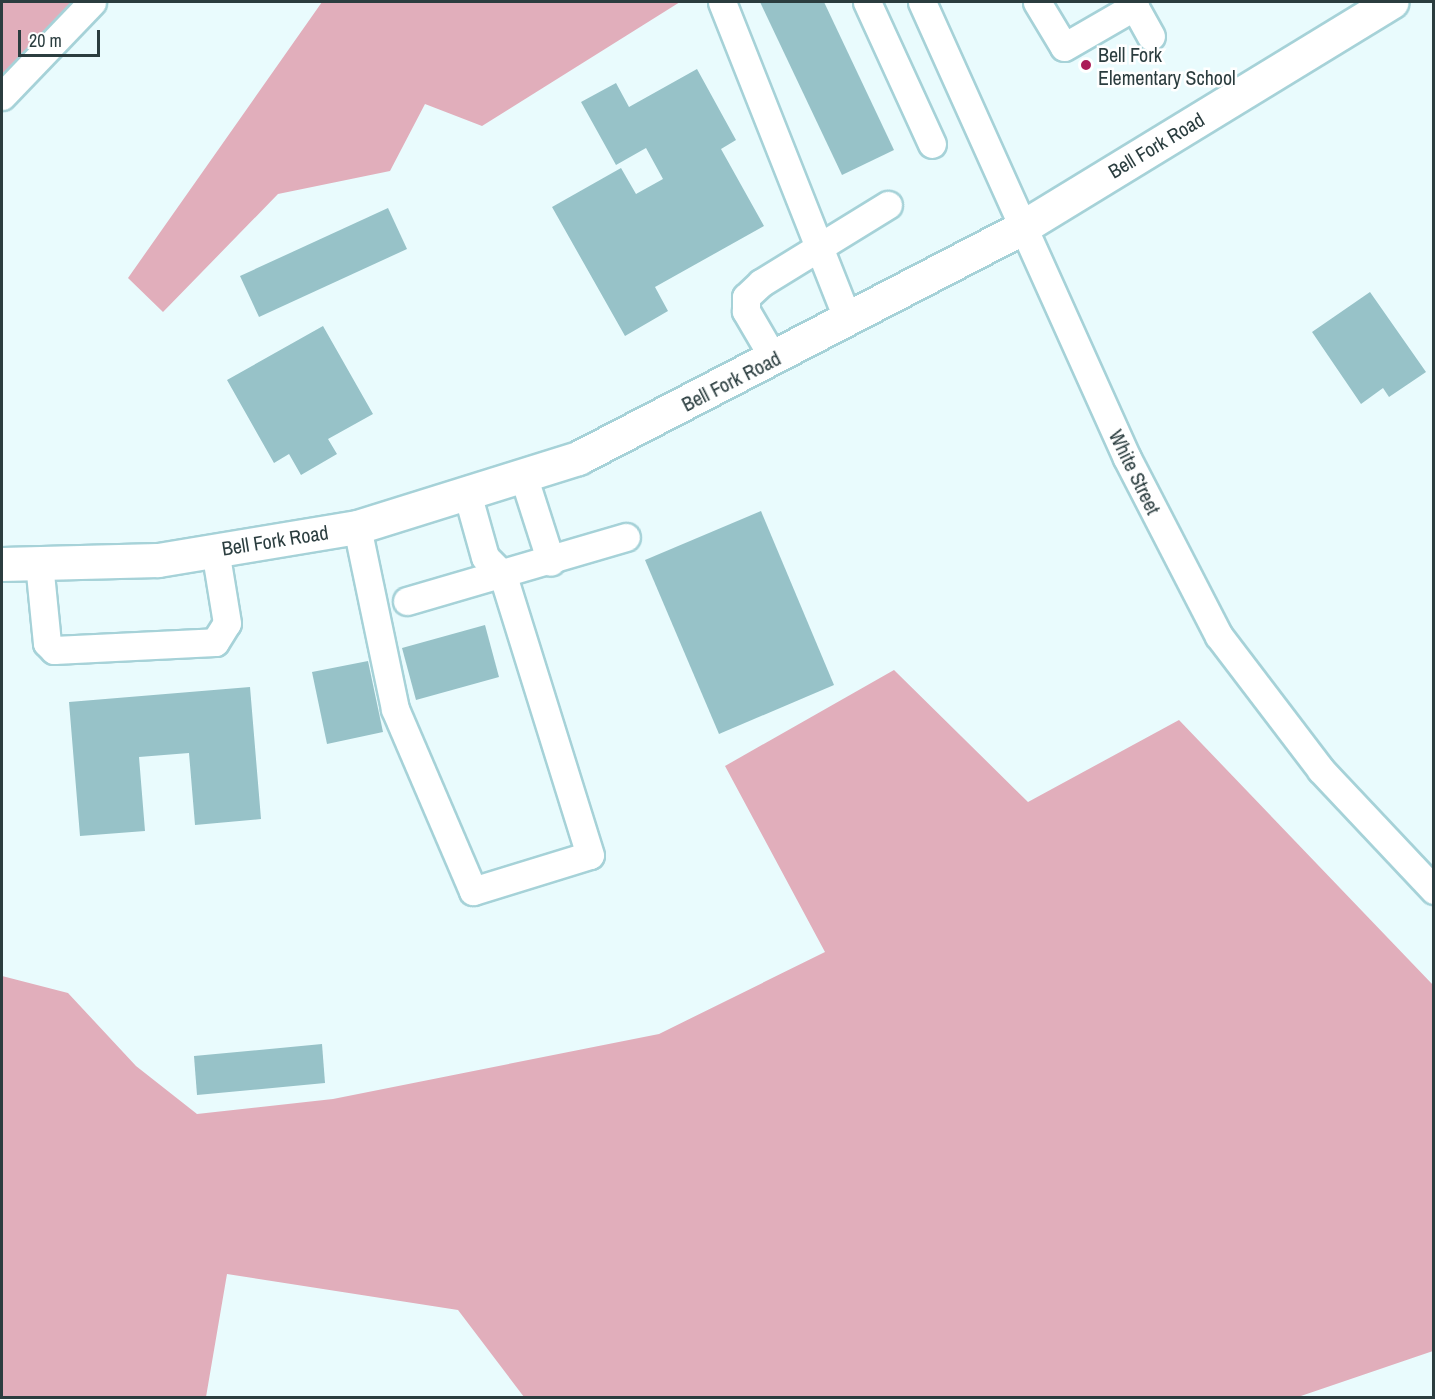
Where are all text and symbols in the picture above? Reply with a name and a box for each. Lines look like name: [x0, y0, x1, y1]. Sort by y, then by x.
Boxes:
scale bar: [21, 18, 104, 56]
text: 20 m: [29, 28, 62, 53]
place label: Bell Fork Elementary School: [1098, 42, 1236, 89]
marker: Bell Fork Elementary School: [1079, 58, 1093, 72]
street label: Bell Fork Road: [1104, 107, 1208, 183]
street label: Bell Fork Road: [678, 346, 784, 416]
street label: White Street: [1104, 426, 1166, 518]
street label: Bell Fork Road: [220, 520, 330, 560]

